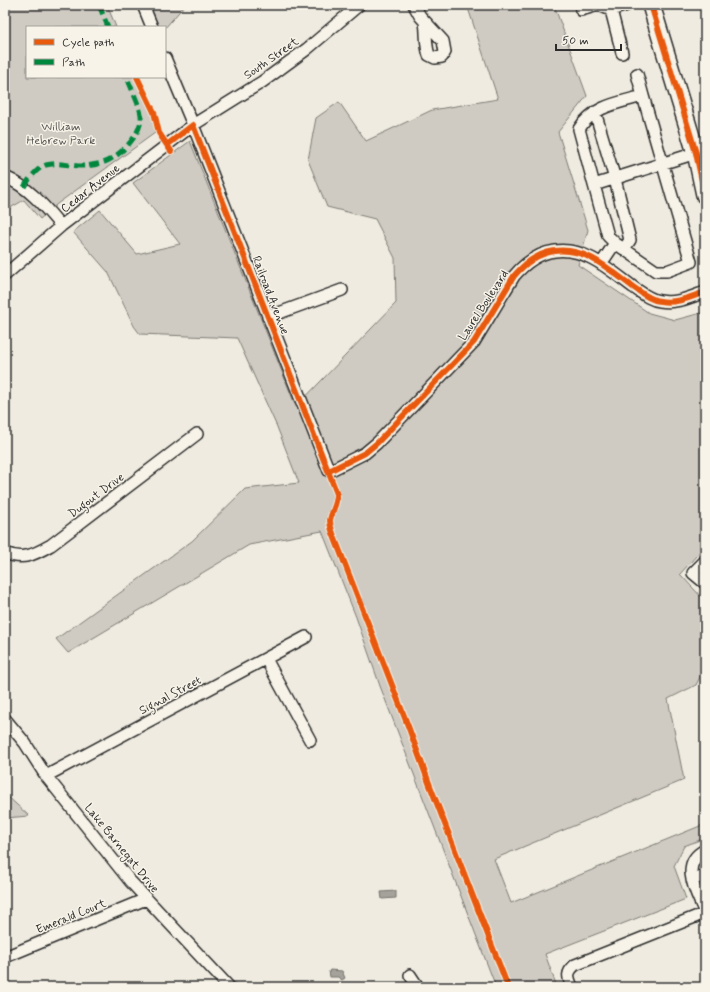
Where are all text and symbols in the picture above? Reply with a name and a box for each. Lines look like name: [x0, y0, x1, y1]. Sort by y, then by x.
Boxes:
legend: [26, 26, 166, 78]
scale bar: [556, 26, 621, 52]
text: 50 m: [562, 33, 589, 49]
street label: South Street: [241, 34, 302, 84]
text: Cycle path: [62, 35, 114, 51]
text: Path: [62, 55, 85, 71]
park label: William Hebrew Park: [27, 119, 95, 149]
street label: Cedar Avenue: [58, 160, 124, 217]
street label: Railroad Avenue: [248, 254, 292, 337]
street label: Laurel Boulevard: [455, 267, 513, 344]
street label: Dugout Drive: [65, 470, 128, 523]
street label: Signal Street: [137, 673, 205, 720]
street label: Lake Barnegat Drive: [80, 801, 162, 897]
street label: Emerald Court: [34, 896, 109, 938]

